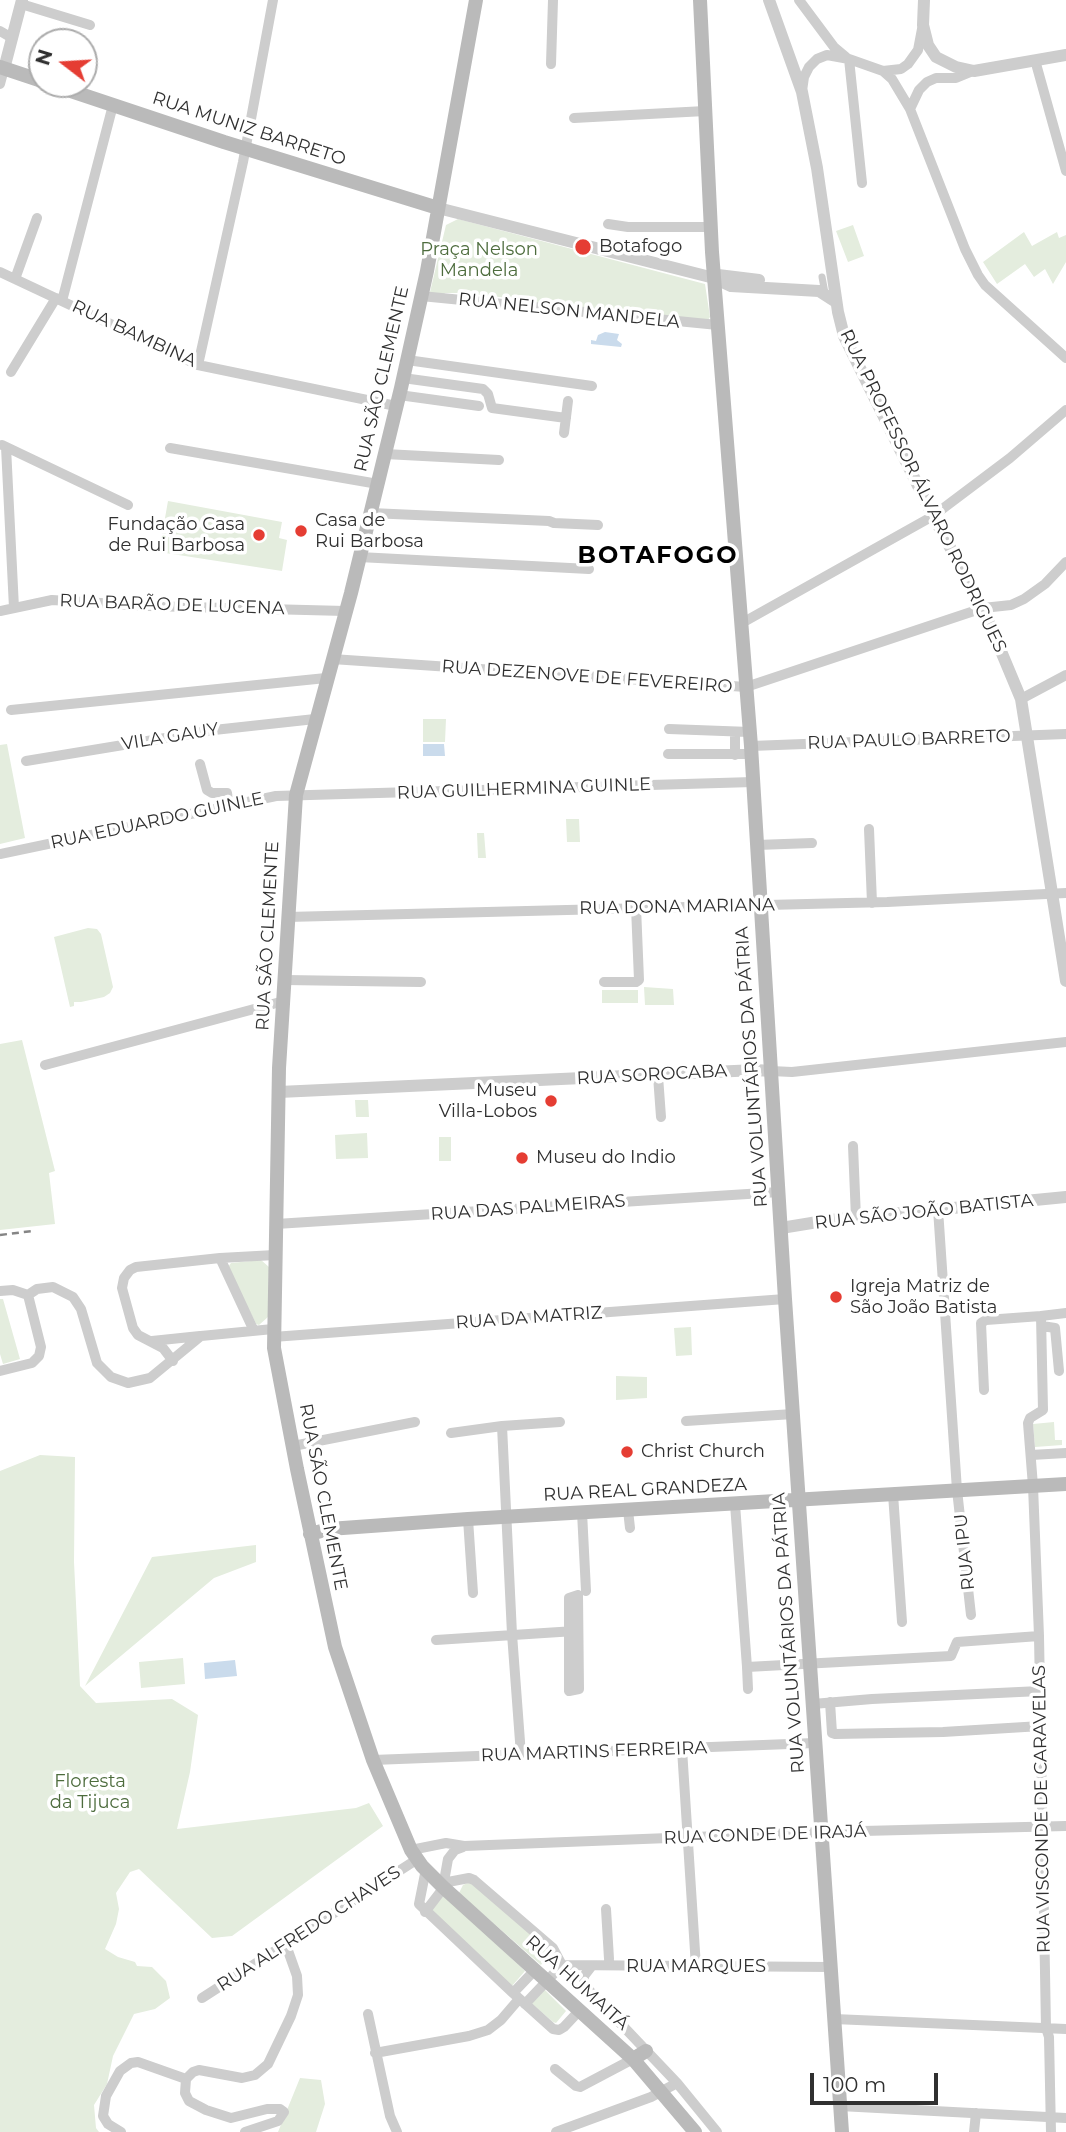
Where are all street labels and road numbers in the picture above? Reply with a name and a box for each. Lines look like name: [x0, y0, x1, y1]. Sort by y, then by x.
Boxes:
street label: RUA MUNIZ BARRETO: [149, 87, 349, 171]
street label: RUA SÃO CLEMENTE: [350, 284, 414, 474]
street label: RUA NELSON MANDELA: [457, 289, 681, 333]
street label: RUA BAMBINA: [68, 296, 200, 372]
street label: RUA PROFESSOR ÁLVARO RODRIGUES: [835, 326, 1011, 656]
street label: RUA BARÃO DE LUCENA: [59, 590, 285, 620]
street label: RUA DEZENOVE DE FEVEREIRO: [441, 656, 733, 698]
street label: VILA GAUY: [120, 719, 220, 755]
street label: RUA PAULO BARRETO: [807, 726, 1011, 754]
street label: RUA GUILHERMINA GUINLE: [397, 774, 651, 804]
street label: RUA EDUARDO GUINLE: [49, 788, 265, 854]
street label: RUA SÃO CLEMENTE: [252, 841, 284, 1031]
street label: RUA DONA MARIANA: [579, 894, 775, 920]
street label: RUA VOLUNTÁRIOS DA PÁTRIA: [731, 926, 773, 1208]
street label: RUA SOROCABA: [576, 1060, 728, 1090]
street label: RUA DAS PALMEIRAS: [430, 1190, 626, 1226]
street label: RUA SÃO JOÃO BATISTA: [814, 1190, 1034, 1234]
street label: RUA DA MATRIZ: [455, 1302, 603, 1334]
street label: RUA SÃO CLEMENTE: [294, 1402, 352, 1592]
street label: RUA REAL GRANDEZA: [543, 1474, 747, 1506]
street label: RUA VOLUNTÁRIOS DA PÁTRIA: [768, 1492, 810, 1774]
street label: RUA IPU: [950, 1513, 980, 1591]
street label: RUA VISCONDE DE CARAVELAS: [1029, 1665, 1055, 1953]
street label: RUA MARTINS FERREIRA: [480, 1737, 708, 1767]
street label: RUA CONDE DE IRAJÁ: [663, 1821, 867, 1849]
street label: RUA ALFREDO CHAVES: [213, 1862, 405, 1996]
street label: RUA HUMAITÁ: [521, 1931, 633, 2035]
street label: RUA MARQUES: [626, 1956, 766, 1978]

